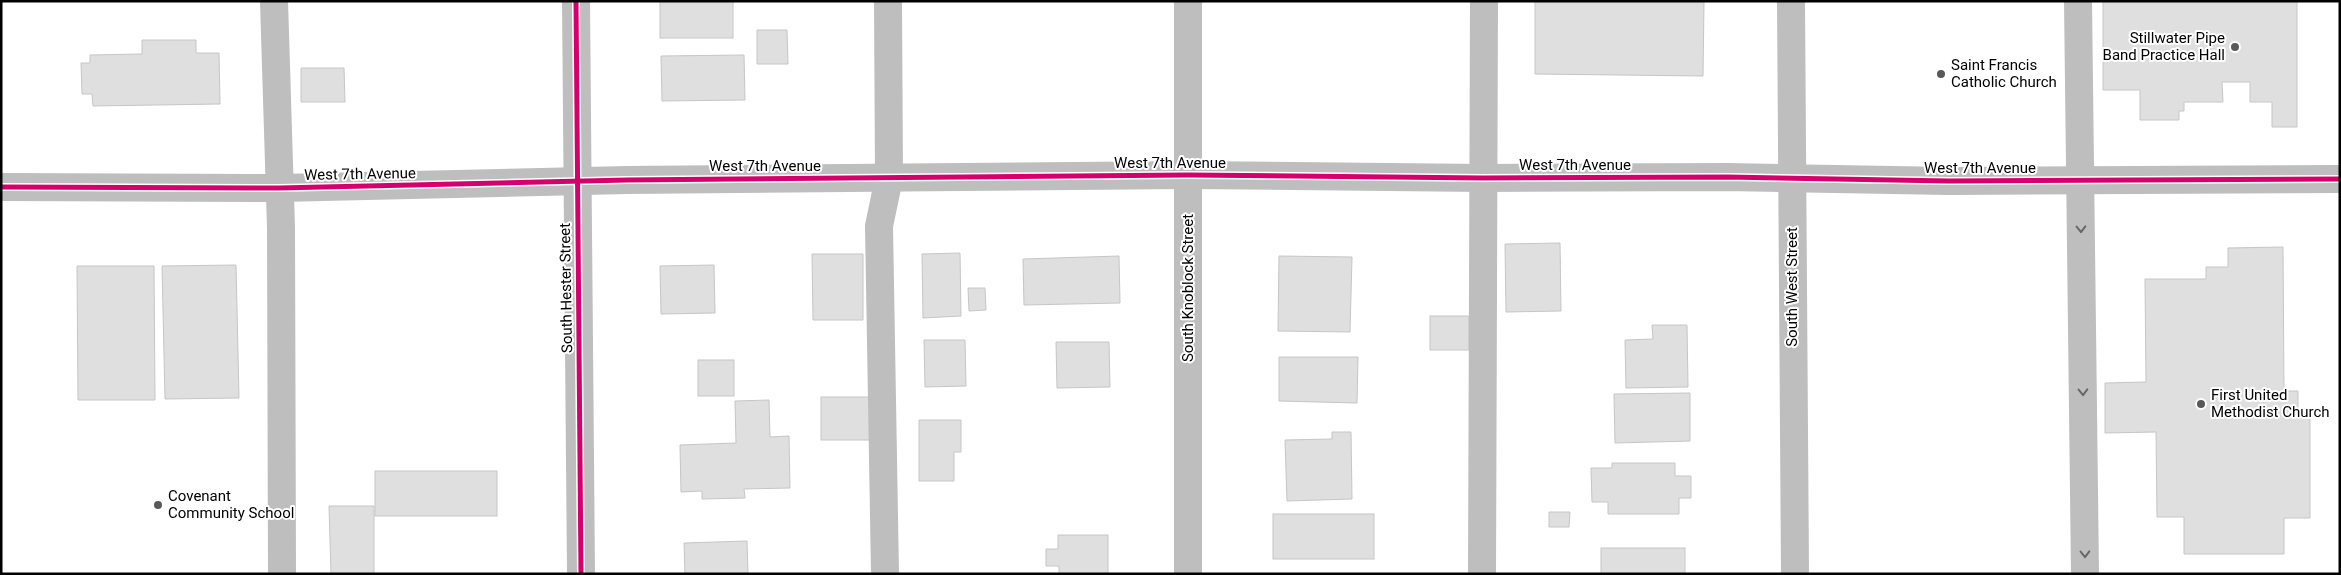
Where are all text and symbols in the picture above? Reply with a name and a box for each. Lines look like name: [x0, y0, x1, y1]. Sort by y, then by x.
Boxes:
place label: Stillwater Pipe Band Practice Hall: [2103, 29, 2225, 64]
marker: Stillwater Pipe Band Practice Hall: [2229, 41, 2241, 53]
place label: Saint Francis Catholic Church: [1951, 56, 2057, 91]
marker: Saint Francis Catholic Church: [1935, 68, 1947, 80]
street label: West 7th Avenue: [1114, 154, 1226, 172]
street label: West 7th Avenue: [1519, 156, 1631, 174]
street label: West 7th Avenue: [709, 157, 821, 175]
street label: West 7th Avenue: [1924, 159, 2036, 177]
street label: West 7th Avenue: [304, 164, 416, 184]
street label: South Knoblock Street: [1179, 214, 1197, 362]
street label: South Hester Street: [556, 223, 576, 353]
one-way arrow: [2076, 226, 2086, 234]
street label: South West Street: [1783, 227, 1801, 347]
place label: First United Methodist Church: [2211, 386, 2330, 421]
one-way arrow: [2078, 388, 2088, 396]
marker: First United Methodist Church: [2195, 398, 2207, 410]
place label: Covenant Community School: [168, 487, 294, 522]
marker: Covenant Community School: [152, 499, 164, 511]
one-way arrow: [2080, 550, 2090, 558]

